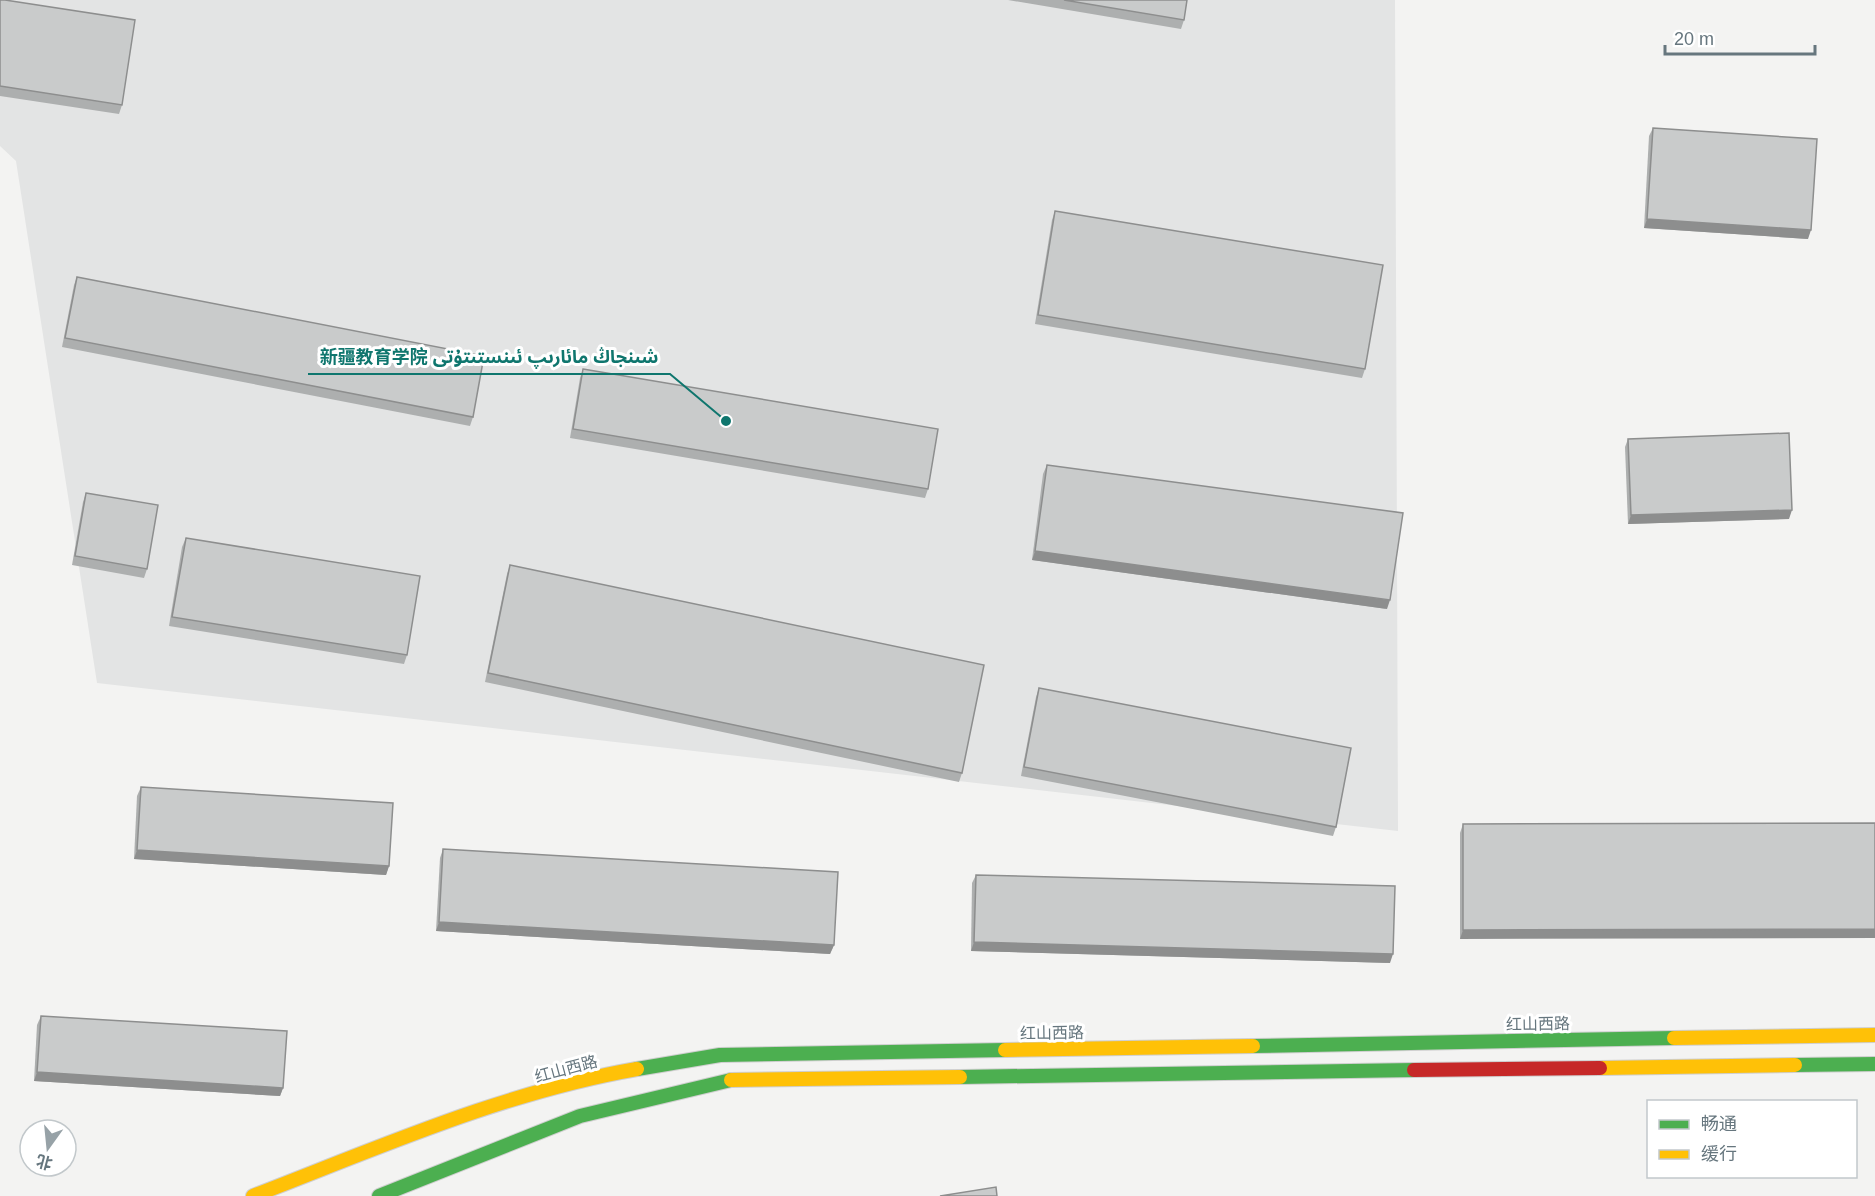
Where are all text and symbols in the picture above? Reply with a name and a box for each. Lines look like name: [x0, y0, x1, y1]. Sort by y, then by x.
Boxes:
scale bar: [1665, 18, 1815, 56]
text: 20 m: [1674, 29, 1714, 49]
callout: 新疆教育学院 شىنجاڭ مائارىپ ئىنستىتۇتى: [308, 338, 670, 374]
text: 新疆教育学院 شىنجاڭ مائارىپ ئىنستىتۇتى: [320, 347, 658, 369]
street label: 红山西路: [1506, 1015, 1570, 1033]
street label: 红山西路: [1020, 1024, 1084, 1042]
street label: 红山西路: [533, 1053, 599, 1085]
legend: [1647, 1100, 1857, 1178]
text: 畅通: [1701, 1114, 1737, 1134]
north arrow: [18, 1118, 78, 1178]
text: 缓行: [1701, 1144, 1737, 1164]
text: 北: [34, 1152, 54, 1172]

